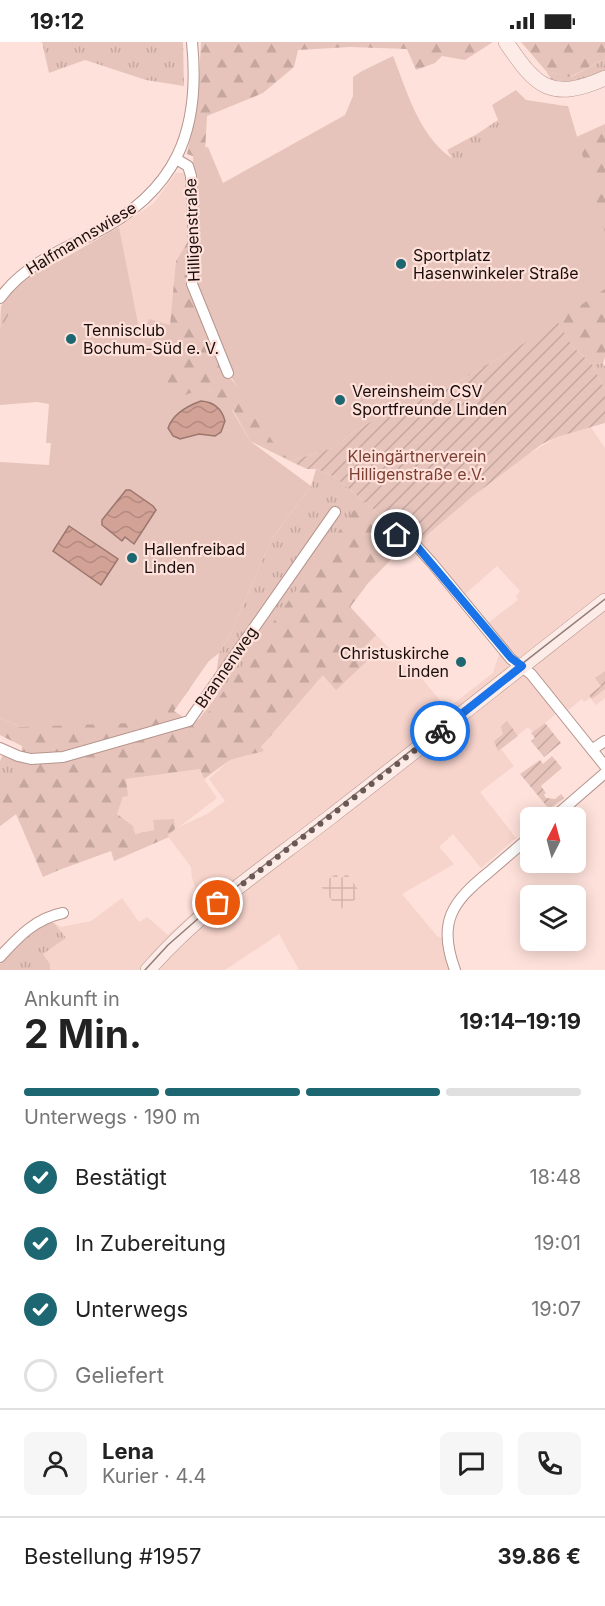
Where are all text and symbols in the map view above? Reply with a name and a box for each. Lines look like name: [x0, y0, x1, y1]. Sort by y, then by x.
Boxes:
text: 19:12: [30, 8, 84, 34]
street label: Hilligenstraße: [180, 178, 204, 282]
street label: Halfmannswiese: [22, 197, 140, 279]
place label: Sportplatz Hasenwinkeler Straße: [413, 245, 579, 283]
marker: Sportplatz Hasenwinkeler Straße: [394, 257, 408, 271]
place label: Tennisclub Bochum-Süd e. V.: [83, 320, 219, 358]
marker: Tennisclub Bochum-Süd e. V.: [64, 332, 78, 346]
place label: Vereinsheim CSV Sportfreunde Linden: [352, 381, 507, 419]
marker: Vereinsheim CSV Sportfreunde Linden: [333, 393, 347, 407]
park label: Kleingärtnerverein Hilligenstraße e.V.: [347, 446, 487, 484]
pin: [371, 509, 422, 560]
icon: home: [380, 518, 413, 551]
place label: Hallenfreibad Linden: [144, 539, 245, 577]
marker: Hallenfreibad Linden: [125, 551, 139, 565]
street label: Brannenweg: [191, 622, 261, 712]
place label: Christuskirche Linden: [340, 643, 449, 681]
marker: Christuskirche Linden: [454, 655, 468, 669]
courier: [410, 701, 470, 761]
icon: bike: [424, 715, 457, 748]
north arrow: [520, 807, 586, 873]
map controls: [520, 807, 586, 951]
pin: [192, 877, 243, 928]
button: layers: [520, 885, 586, 951]
icon: bag: [201, 886, 234, 919]
text: Ankunft in: [24, 987, 120, 1011]
text: 19:14–19:19: [460, 1008, 581, 1034]
text: 2 Min.: [24, 1010, 142, 1057]
text: Unterwegs · 190 m: [24, 1105, 200, 1129]
icon: check: [24, 1161, 57, 1194]
text: Bestätigt: [75, 1164, 167, 1190]
text: 18:48: [529, 1165, 581, 1189]
icon: check: [24, 1227, 57, 1260]
text: In Zubereitung: [75, 1230, 226, 1256]
text: 19:01: [534, 1231, 581, 1255]
icon: check: [24, 1293, 57, 1326]
text: Unterwegs: [75, 1296, 188, 1322]
text: 19:07: [531, 1297, 581, 1321]
text: Geliefert: [75, 1362, 164, 1388]
button: person: [24, 1432, 87, 1495]
button: chat: [440, 1432, 503, 1495]
button: phone: [518, 1432, 581, 1495]
text: Lena: [102, 1438, 154, 1464]
text: Kurier · 4.4: [102, 1464, 206, 1488]
text: Bestellung #1957: [24, 1543, 201, 1569]
text: 39.86 €: [498, 1543, 581, 1569]

